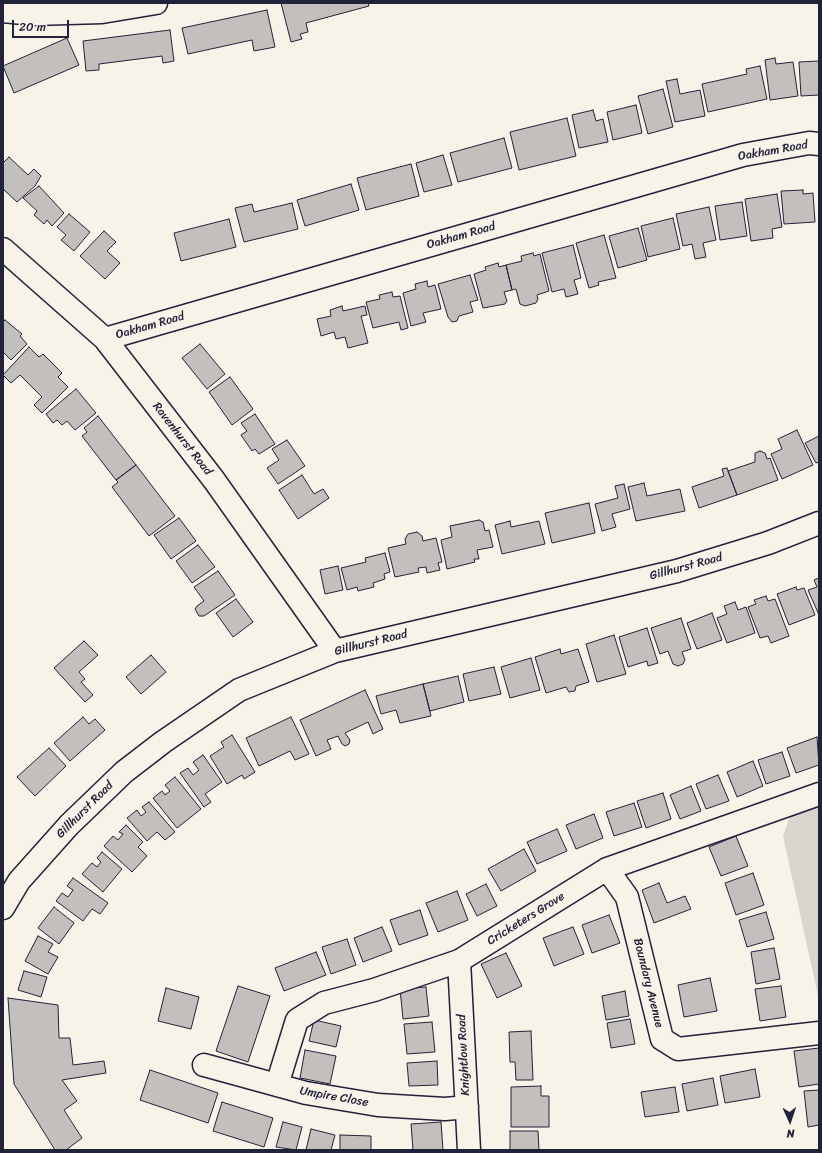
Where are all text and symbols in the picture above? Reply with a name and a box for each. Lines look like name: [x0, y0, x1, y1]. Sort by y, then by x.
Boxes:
scale bar: [14, 12, 71, 38]
text: 20 m: [19, 16, 46, 38]
street label: Oakham Road: [737, 138, 809, 164]
street label: Oakham Road: [425, 219, 497, 253]
street label: Oakham Road: [114, 309, 186, 343]
street label: Ravenhurst Road: [149, 400, 215, 478]
street label: Gillhurst Road: [648, 550, 724, 584]
street label: Gillhurst Road: [333, 627, 409, 659]
street label: Gillhurst Road: [54, 779, 116, 841]
street label: Cricketers Grove: [485, 889, 567, 949]
street label: Boundary Avenue: [630, 937, 666, 1029]
street label: Knightlow Road: [455, 1014, 473, 1096]
street label: Umpire Close: [298, 1084, 370, 1110]
north arrow: [770, 1101, 810, 1141]
text: N: [786, 1124, 795, 1143]

